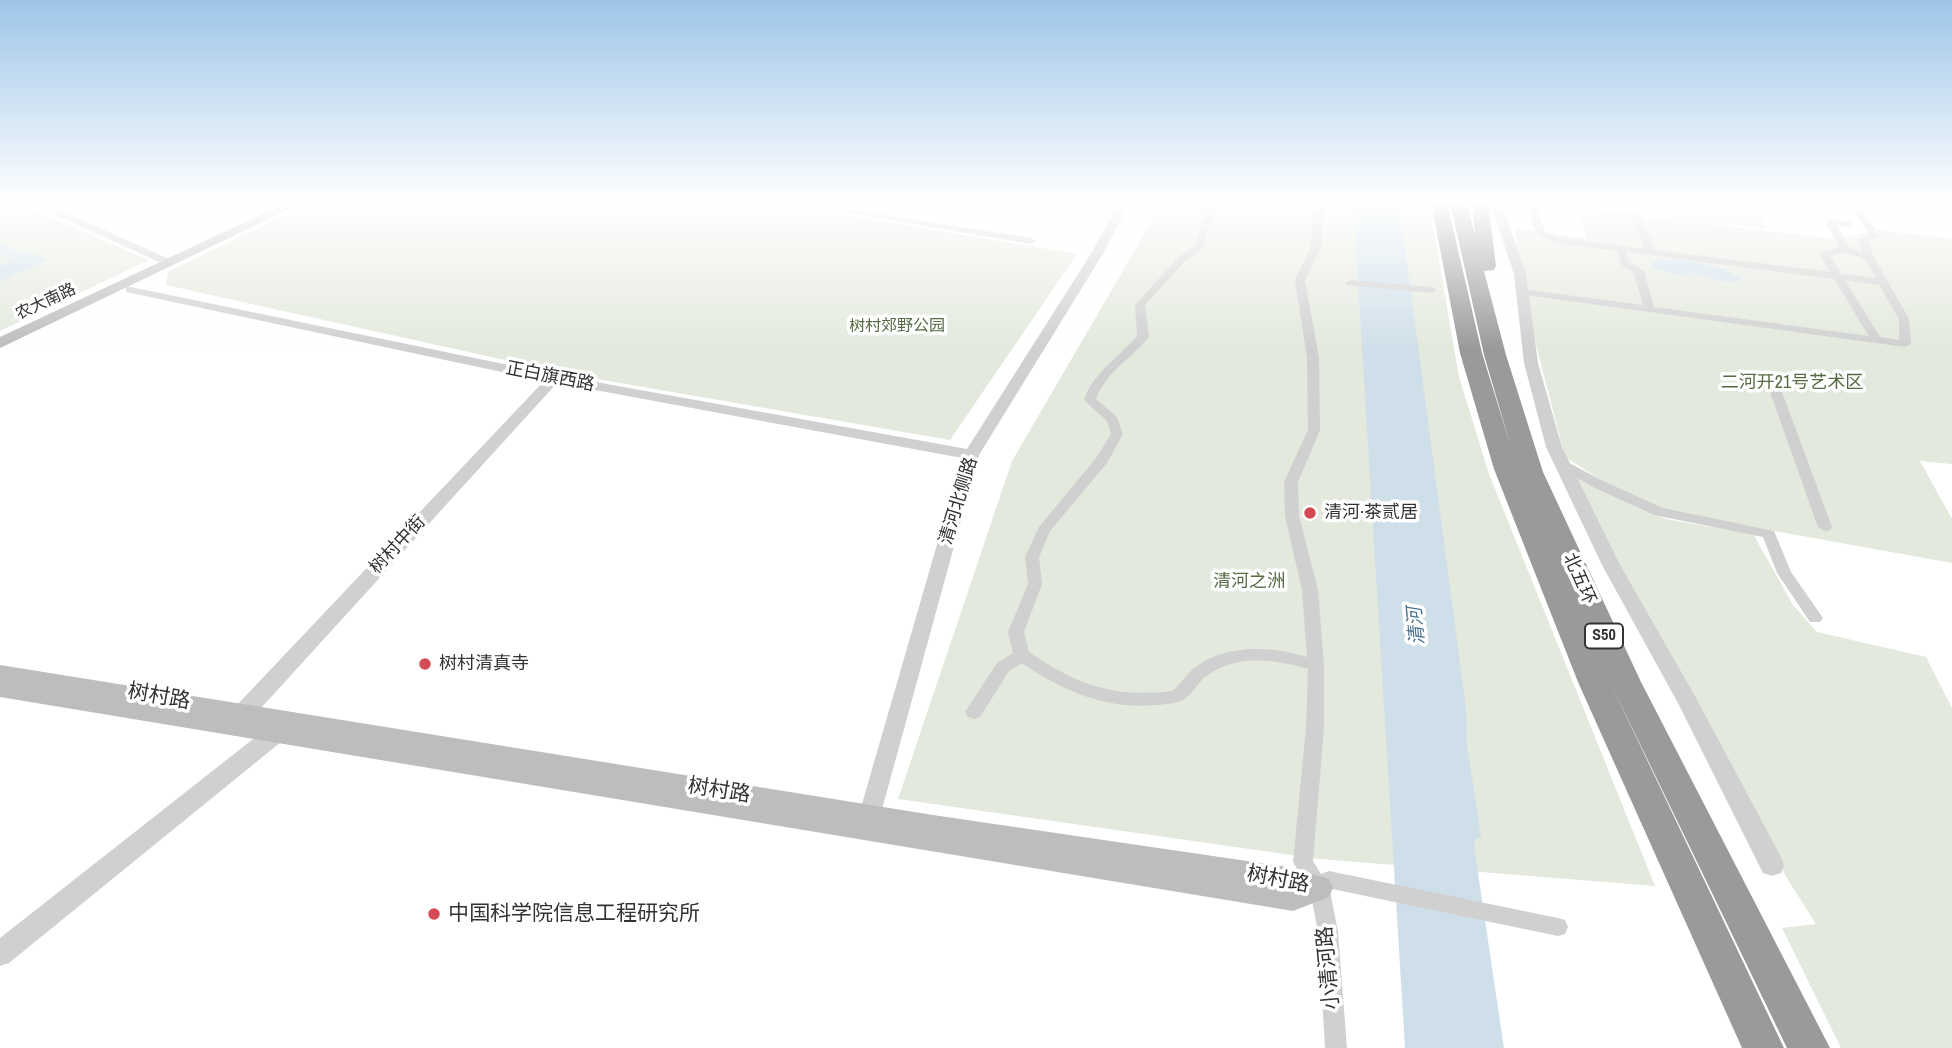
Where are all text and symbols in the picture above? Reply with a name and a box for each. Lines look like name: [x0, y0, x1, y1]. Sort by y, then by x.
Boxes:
street label: 农大南路: [13, 280, 79, 324]
park label: 树村郊野公园: [849, 317, 945, 337]
street label: 正白旗西路: [504, 358, 596, 396]
park label: 二河开21号艺术区: [1721, 372, 1863, 394]
street label: 清河北侧路: [936, 455, 982, 547]
place label: 清河·茶贰居: [1324, 502, 1418, 524]
marker: 清河·茶贰居: [1302, 505, 1318, 521]
street label: 树村中街: [366, 511, 430, 579]
street label: 北五环: [1558, 550, 1600, 608]
park label: 清河之洲: [1213, 571, 1285, 593]
water label: 清河: [1404, 606, 1430, 646]
road number: S50: [1585, 624, 1623, 649]
place label: 树村清真寺: [439, 653, 529, 675]
marker: 树村清真寺: [417, 656, 433, 672]
street label: 树村路: [126, 679, 192, 715]
street label: 树村路: [686, 774, 752, 808]
street label: 树村路: [1245, 862, 1311, 898]
place label: 中国科学院信息工程研究所: [448, 901, 700, 927]
marker: 中国科学院信息工程研究所: [426, 906, 442, 922]
street label: 小清河路: [1313, 925, 1345, 1011]

